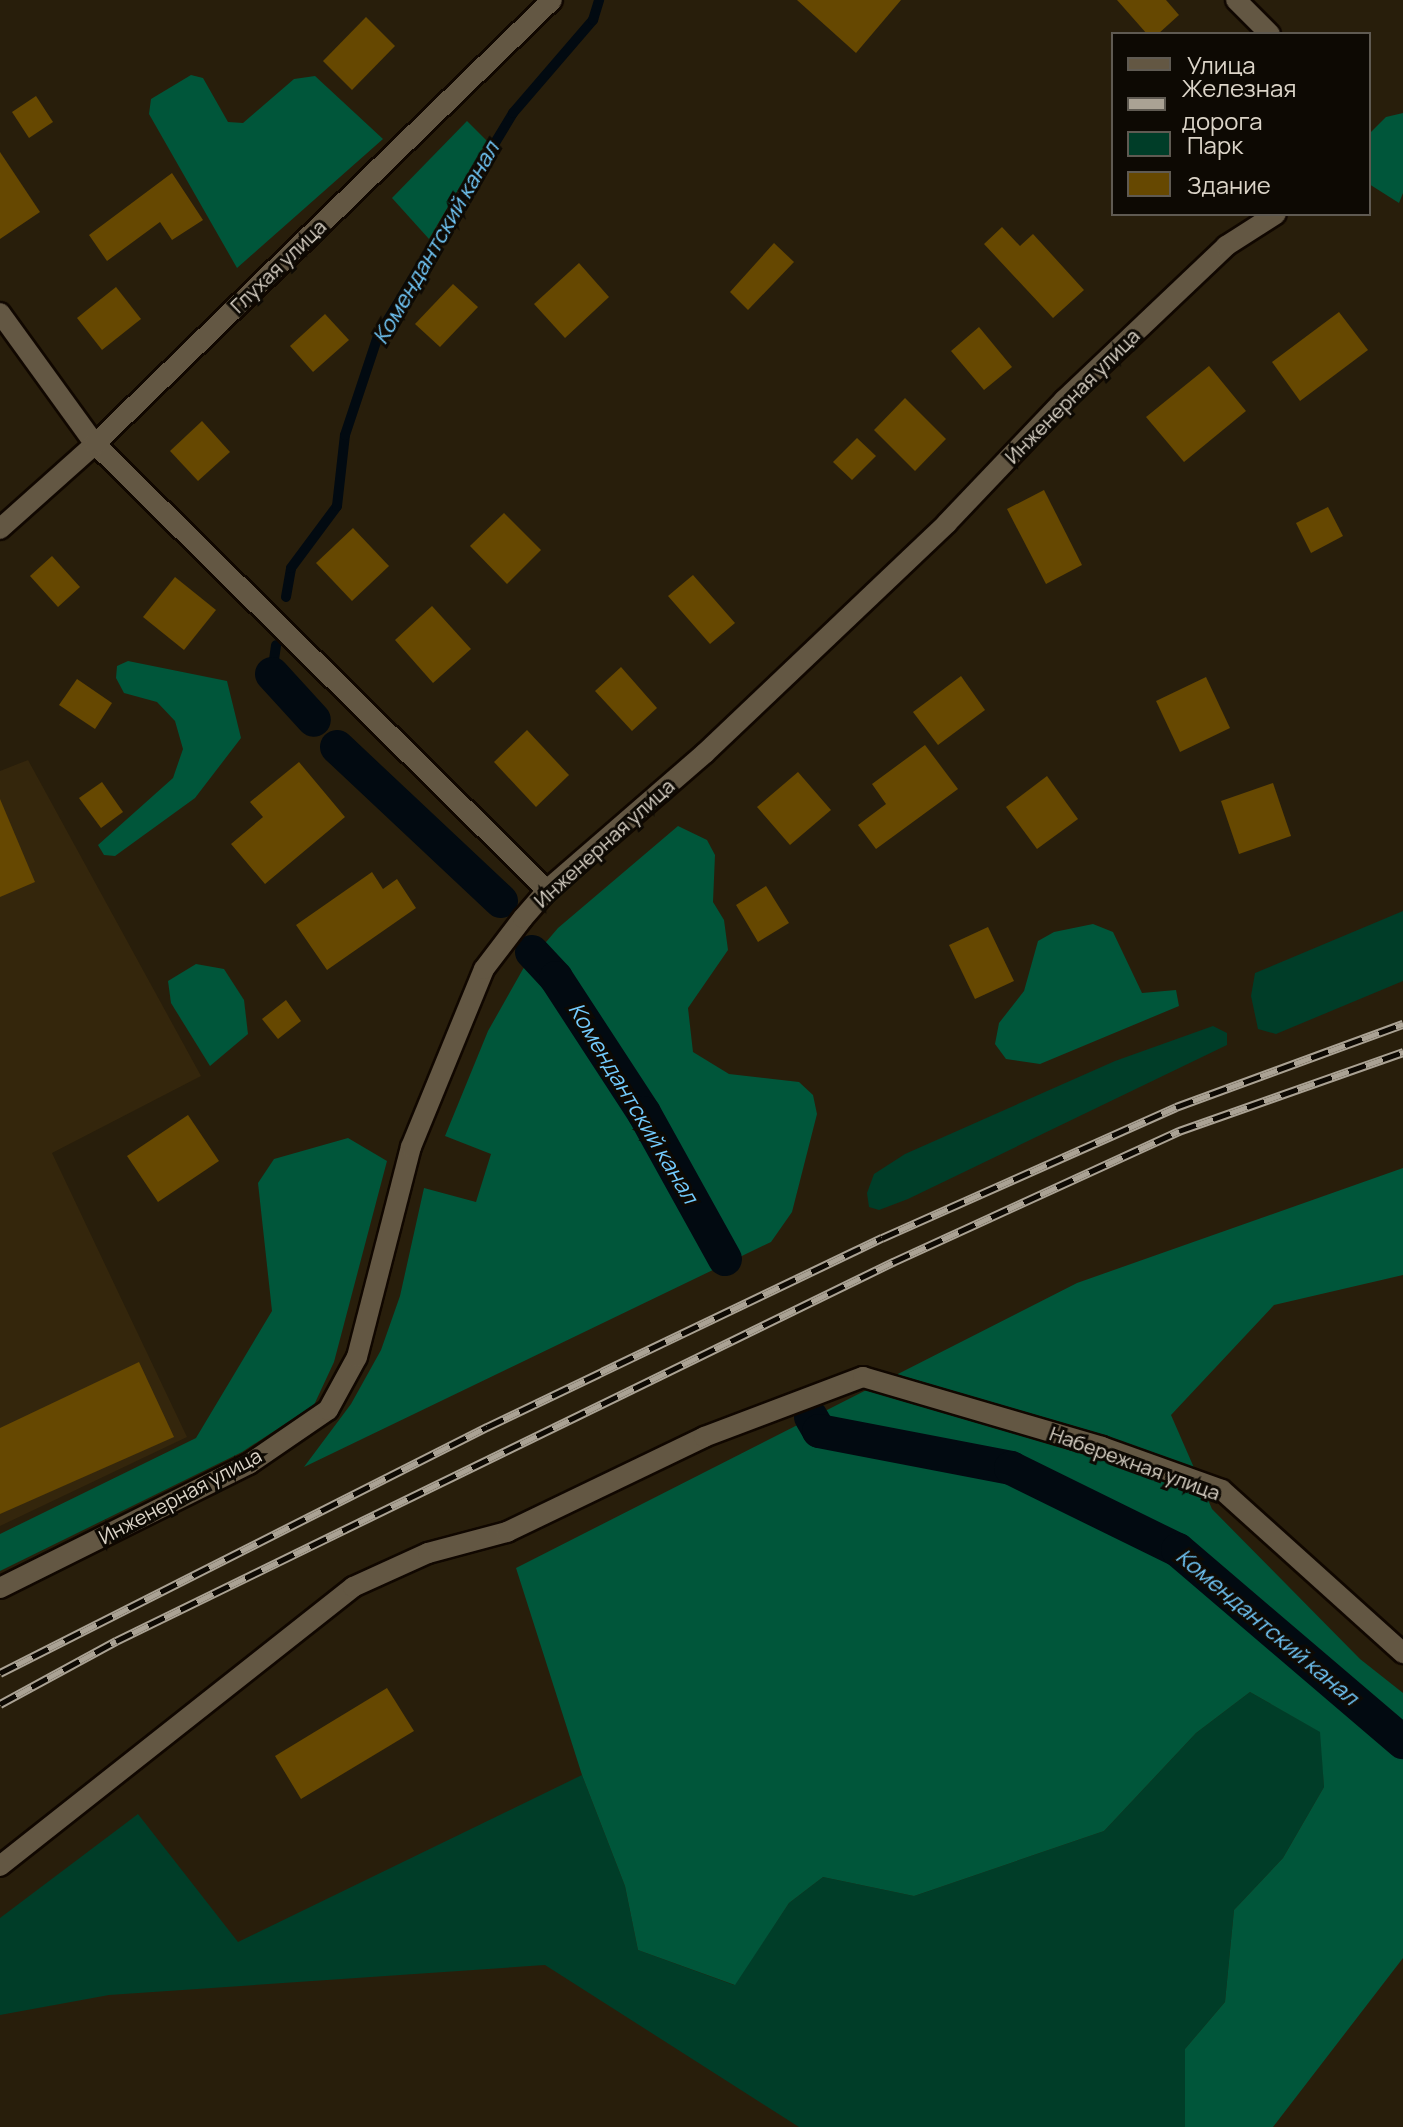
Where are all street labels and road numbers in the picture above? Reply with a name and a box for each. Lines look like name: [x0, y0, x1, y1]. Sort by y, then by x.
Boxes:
street label: Глухая улица: [225, 214, 331, 318]
street label: Инженерная улица: [1000, 324, 1144, 468]
street label: Инженерная улица: [529, 774, 679, 912]
street label: Набережная улица: [1046, 1421, 1224, 1505]
street label: Инженерная улица: [95, 1443, 265, 1549]

